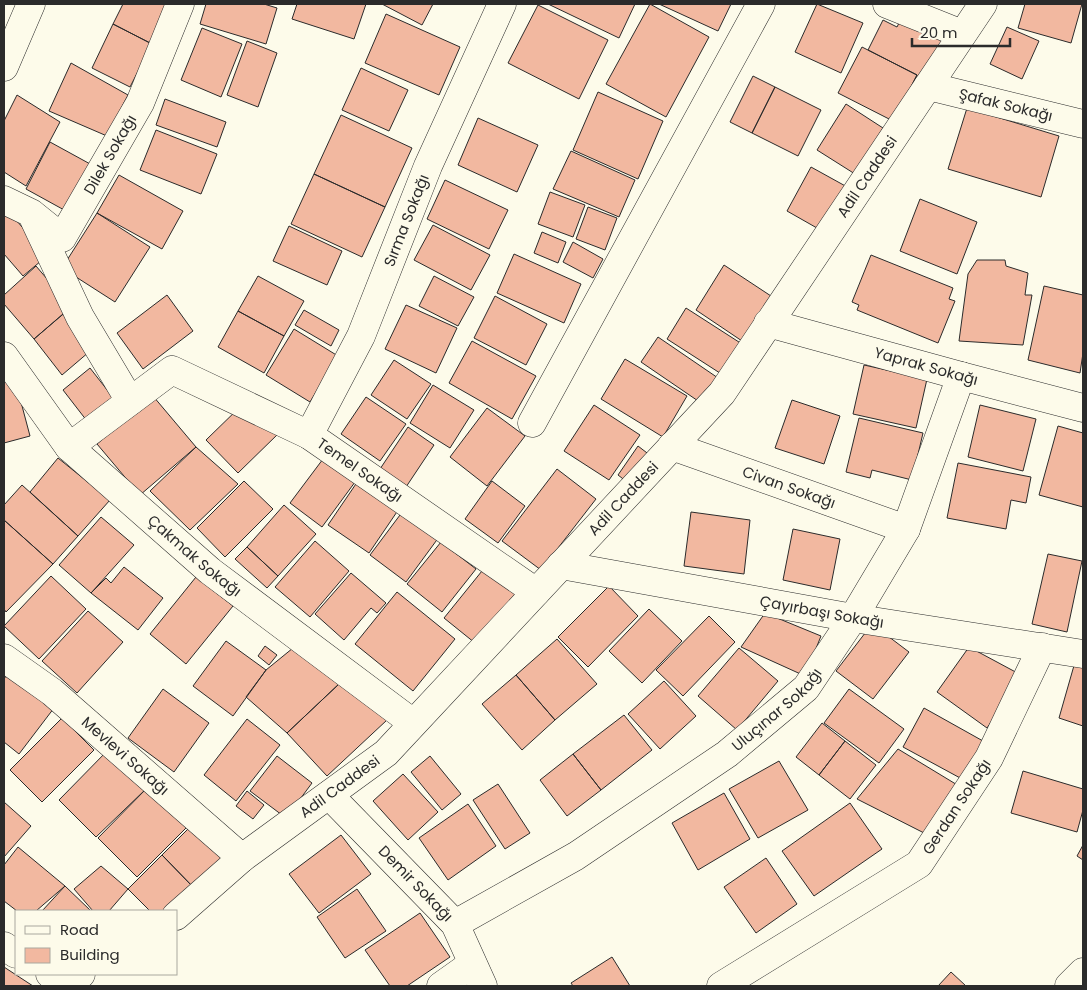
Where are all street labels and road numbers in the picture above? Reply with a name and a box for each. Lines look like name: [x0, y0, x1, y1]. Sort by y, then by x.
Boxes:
street label: Şafak Sokağı: [957, 83, 1055, 126]
street label: Dilek Sokağı: [78, 111, 141, 198]
street label: Adil Caddesi: [832, 131, 902, 222]
street label: Sırma Sokağı: [378, 171, 434, 270]
street label: Yaprak Sokağı: [872, 342, 980, 390]
street label: Temel Sokağı: [313, 433, 407, 507]
street label: Adil Caddesi: [583, 457, 663, 540]
street label: Civan Sokağı: [740, 461, 839, 513]
street label: Çakmak Sokağı: [143, 510, 246, 601]
street label: Çayırbaşı Sokağı: [758, 590, 885, 633]
street label: Uluçınar Sokağı: [727, 664, 827, 756]
street label: Mevlevi Sokağı: [77, 711, 174, 800]
street label: Adil Caddesi: [295, 750, 384, 823]
street label: Gerdan Sokağı: [917, 755, 996, 859]
street label: Demir Sokağı: [374, 841, 458, 926]

